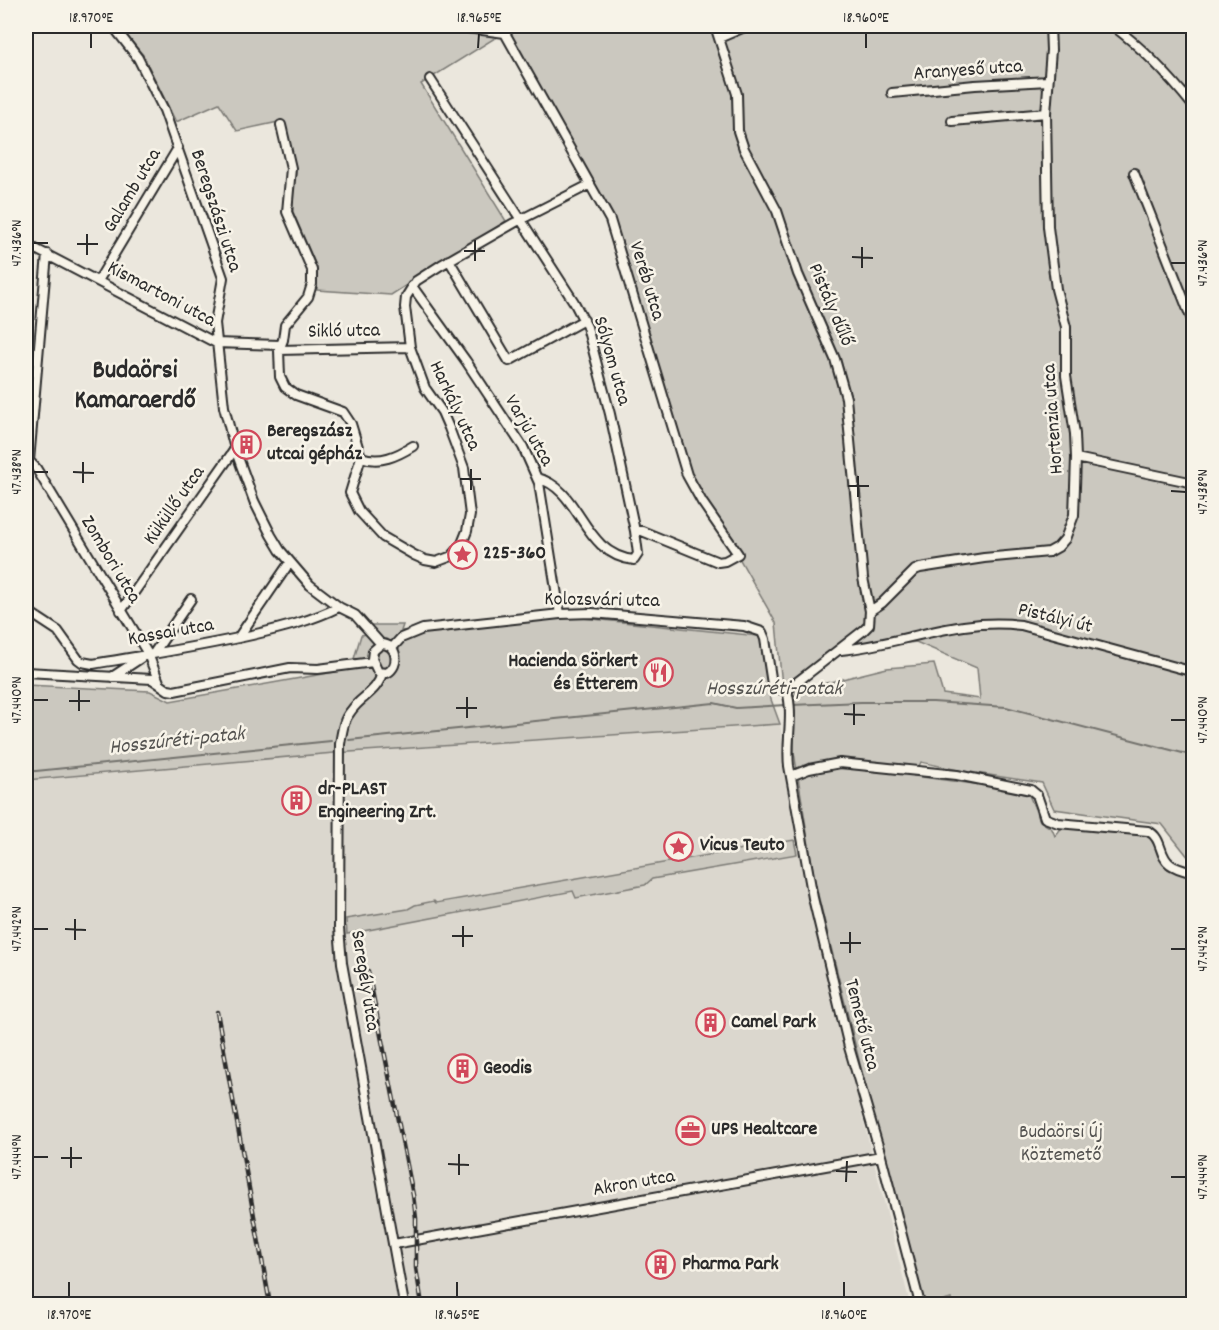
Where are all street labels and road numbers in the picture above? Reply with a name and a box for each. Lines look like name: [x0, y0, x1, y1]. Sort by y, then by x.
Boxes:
street label: Aranyeső utca: [913, 53, 1024, 89]
street label: Galamb utca: [97, 143, 170, 239]
street label: Beregszászi utca: [182, 146, 248, 276]
street label: Veréb utca: [621, 238, 671, 324]
street label: Kismartoni utca: [102, 255, 221, 336]
street label: Pistály dűlő: [800, 259, 860, 351]
street label: Sólyom utca: [585, 313, 637, 409]
street label: Sikló utca: [308, 317, 381, 347]
street label: Harkály utca: [421, 357, 487, 456]
street label: Hortenzia utca: [1036, 362, 1072, 475]
street label: Varjú utca: [496, 390, 560, 472]
street label: Küküllő utca: [137, 460, 213, 551]
street label: Zombori utca: [73, 511, 148, 610]
street label: Kolozsvári utca: [544, 586, 660, 616]
street label: Pistályi út: [1015, 596, 1095, 642]
street label: Kassai utca: [126, 612, 217, 654]
street label: Seregély utca: [342, 928, 386, 1034]
street label: Temető utca: [836, 976, 886, 1074]
street label: Akron utca: [591, 1163, 678, 1205]

